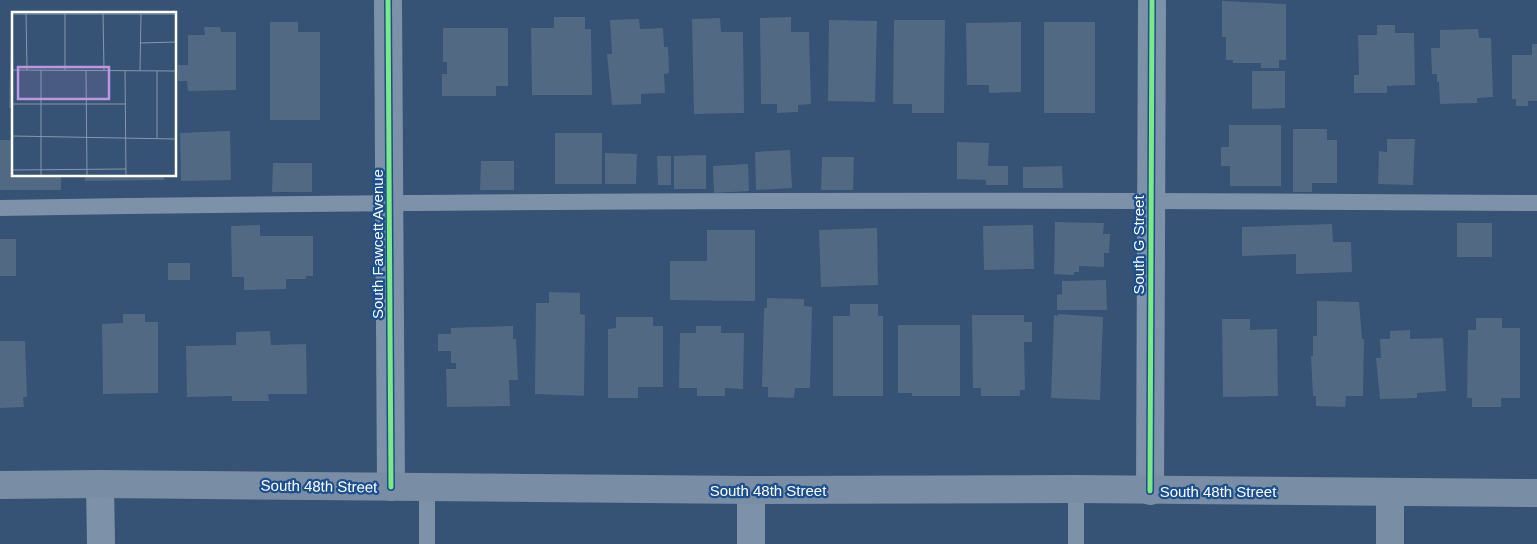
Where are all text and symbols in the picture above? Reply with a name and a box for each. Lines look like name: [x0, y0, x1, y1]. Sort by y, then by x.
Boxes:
inset map: [12, 12, 176, 176]
street label: South Fawcett Avenue: [369, 169, 386, 319]
street label: South G Street: [1130, 195, 1147, 295]
street label: South 48th Street: [260, 476, 378, 496]
street label: South 48th Street: [710, 482, 827, 499]
street label: South 48th Street: [1160, 483, 1277, 500]

